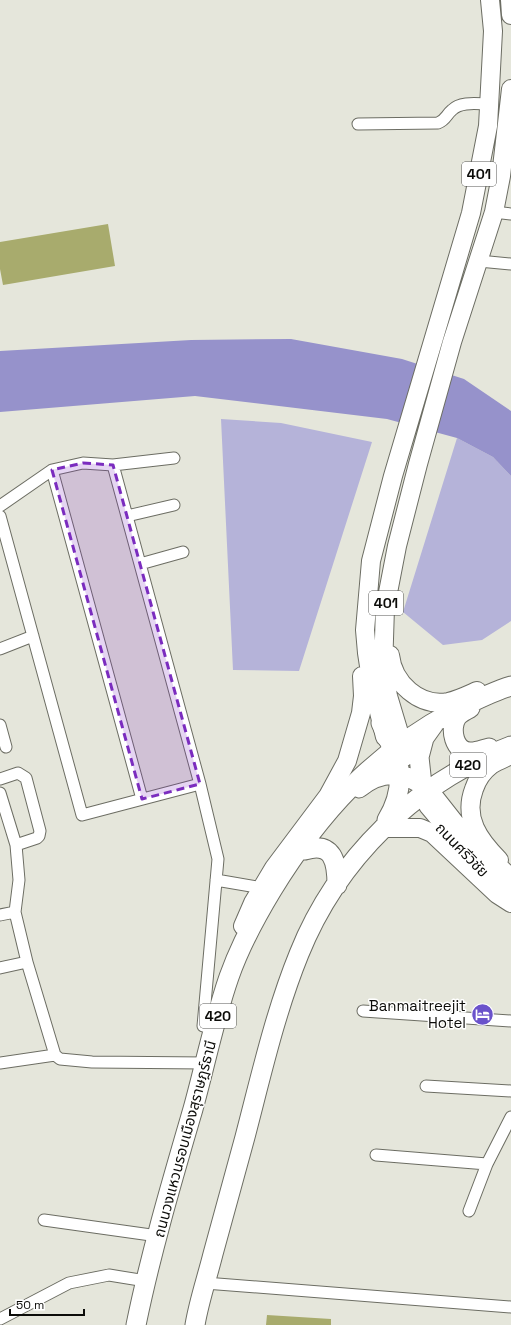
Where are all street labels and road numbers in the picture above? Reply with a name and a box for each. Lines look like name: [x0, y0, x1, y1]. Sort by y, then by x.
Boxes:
road number: 401: [462, 162, 496, 186]
road number: 401: [369, 591, 403, 615]
road number: 420: [450, 753, 486, 777]
street label: ถนนศรีวิชัย: [432, 818, 493, 881]
road number: 420: [200, 1004, 236, 1028]
street label: ถนนวงแหวนรอบเมืองสุราษฎร์ธานี: [149, 1038, 220, 1240]

